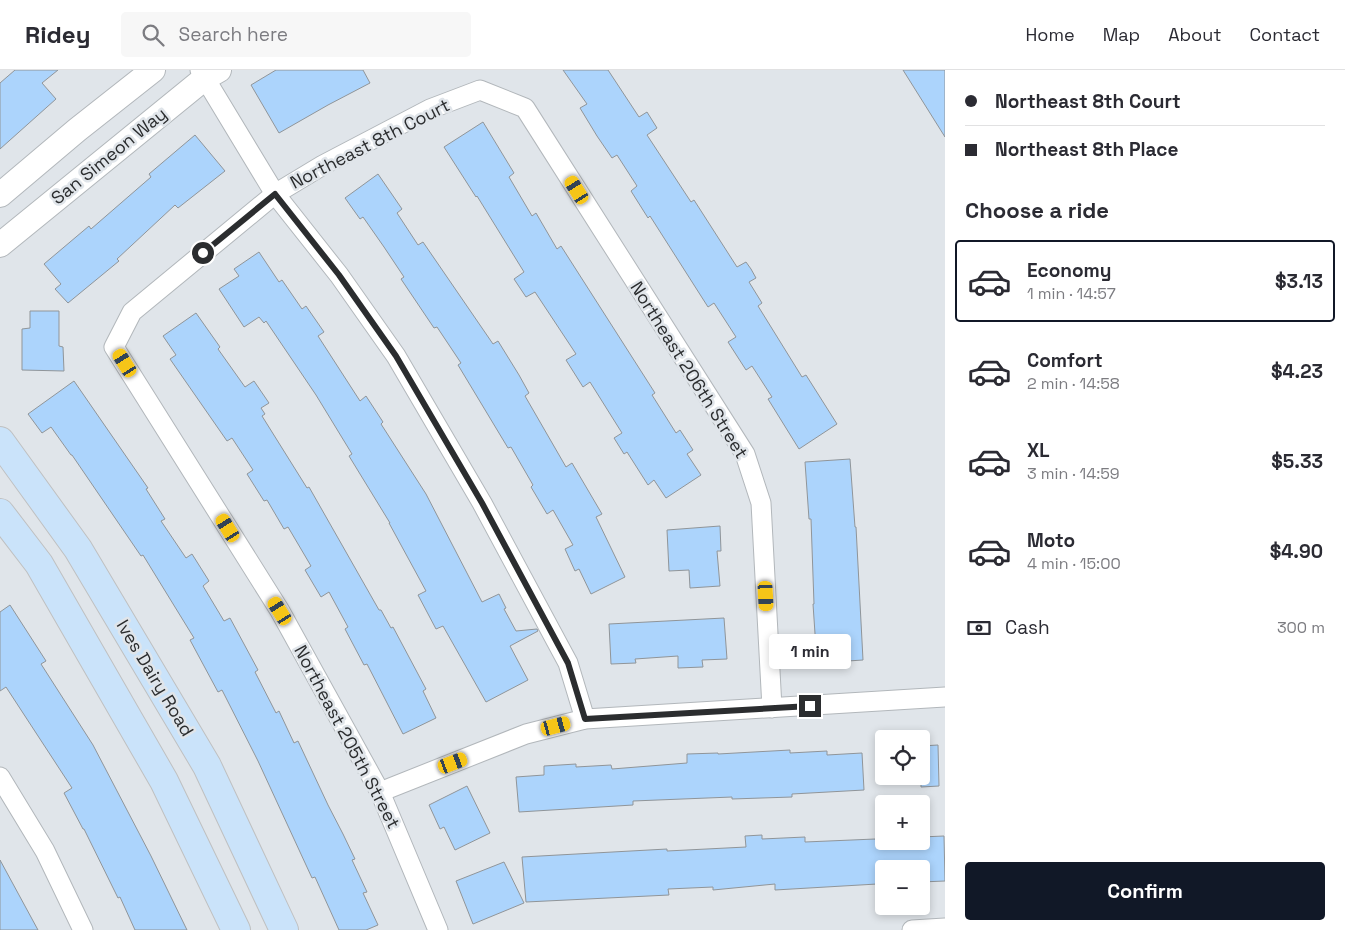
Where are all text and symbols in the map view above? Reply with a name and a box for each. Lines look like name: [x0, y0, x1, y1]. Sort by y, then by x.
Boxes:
search box: [121, 12, 471, 57]
text: Ridey: [25, 19, 91, 50]
icon: search: [139, 21, 167, 49]
text: Search here: [179, 22, 288, 47]
text: Home: [1026, 23, 1075, 46]
text: Map: [1103, 23, 1140, 46]
text: About: [1168, 23, 1222, 46]
text: Contact: [1250, 23, 1320, 46]
text: Northeast 8th Court: [995, 89, 1181, 114]
street label: Northeast 8th Court: [286, 93, 453, 194]
street label: San Simeon Way: [46, 102, 171, 209]
text: Northeast 8th Place: [995, 137, 1178, 162]
car: [562, 173, 591, 207]
text: Choose a ride: [965, 196, 1109, 224]
route start: [192, 242, 214, 264]
text: Economy: [1027, 258, 1111, 283]
icon: car: [967, 259, 1012, 304]
text: $3.13: [1275, 269, 1323, 294]
street label: Northeast 206th Street: [625, 277, 753, 463]
text: 1 min · 14:57: [1027, 283, 1116, 304]
car: [110, 346, 139, 380]
text: Comfort: [1027, 348, 1103, 373]
icon: car: [967, 349, 1012, 394]
text: $4.23: [1271, 359, 1323, 384]
text: 2 min · 14:58: [1027, 373, 1120, 394]
text: XL: [1027, 438, 1050, 463]
icon: car: [967, 439, 1012, 484]
text: $5.33: [1271, 449, 1323, 474]
text: 3 min · 14:59: [1027, 463, 1120, 484]
car: [213, 511, 242, 545]
text: Moto: [1027, 528, 1075, 553]
icon: car: [967, 529, 1012, 574]
text: $4.90: [1270, 539, 1323, 564]
text: 4 min · 15:00: [1027, 553, 1121, 574]
car: [757, 581, 774, 611]
car: [265, 594, 294, 628]
icon: cash: [965, 614, 993, 642]
street label: Ives Dairy Road: [112, 615, 199, 740]
text: Cash: [1005, 615, 1050, 640]
text: 300 m: [1277, 617, 1325, 638]
callout: 1 min: [769, 634, 851, 668]
street label: Northeast 205th Street: [289, 641, 406, 832]
text: 1 min: [790, 641, 830, 662]
route end: [799, 695, 821, 717]
car: [539, 715, 572, 737]
map controls: [875, 730, 930, 915]
button: locate: [875, 730, 930, 785]
car: [436, 751, 469, 775]
button: +: [875, 795, 930, 850]
button: −: [875, 860, 930, 915]
button: Confirm: [965, 862, 1325, 920]

